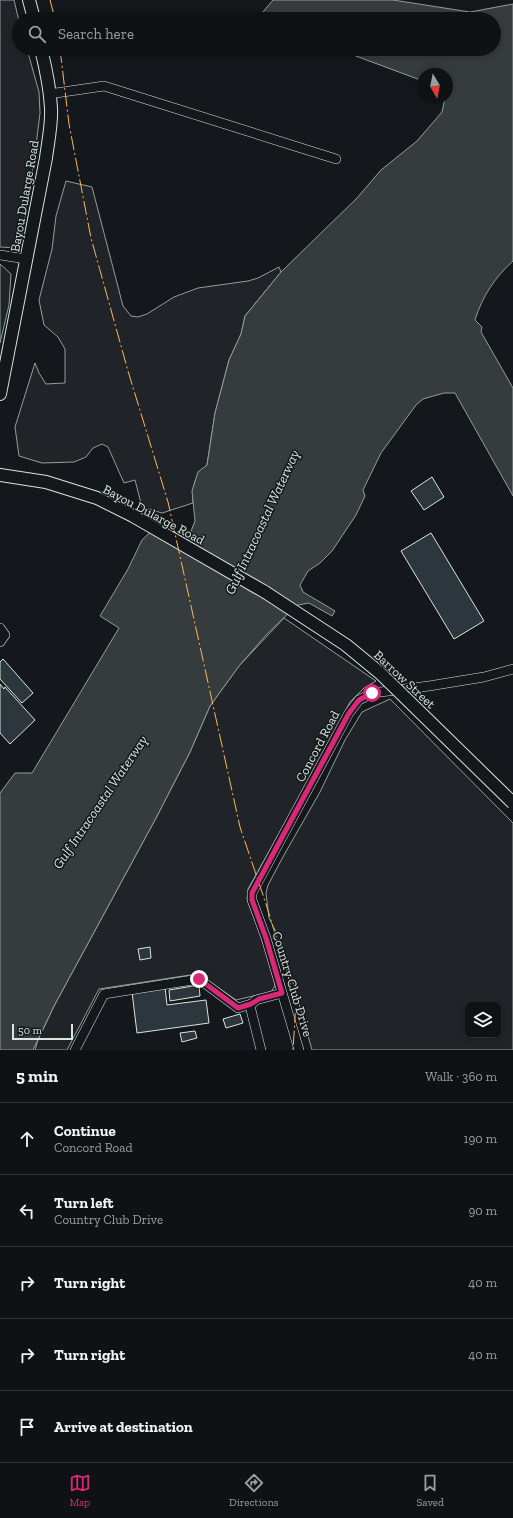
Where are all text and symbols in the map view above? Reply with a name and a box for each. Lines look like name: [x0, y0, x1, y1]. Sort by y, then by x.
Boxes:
search box: [12, 12, 501, 56]
icon: search: [26, 23, 48, 45]
text: Search here: [58, 25, 134, 43]
north arrow: [417, 68, 453, 104]
street label: Bayou Dularge Road: [7, 139, 42, 253]
water label: Gulf Intracoastal Waterway: [221, 447, 304, 597]
street label: Bayou Dularge Road: [100, 481, 207, 548]
street label: Barrow Street: [371, 647, 439, 712]
route start: [363, 684, 381, 702]
street label: Concord Road: [292, 708, 343, 785]
water label: Gulf Intracoastal Waterway: [49, 732, 152, 872]
street label: Country Club Drive: [269, 930, 316, 1038]
route end: [190, 970, 208, 988]
map controls: [465, 1002, 501, 1038]
button: layers: [465, 1002, 501, 1038]
scale bar: [12, 1022, 73, 1041]
text: 50 m: [18, 1024, 42, 1037]
text: 5 min: [16, 1066, 58, 1086]
text: Walk · 360 m: [425, 1069, 497, 1084]
text: Continue: [54, 1122, 116, 1140]
icon: ahead: [16, 1128, 38, 1150]
text: 190 m: [463, 1131, 497, 1146]
text: Concord Road: [54, 1140, 133, 1155]
text: Turn left: [54, 1194, 114, 1212]
icon: left: [16, 1200, 38, 1222]
text: 90 m: [468, 1203, 497, 1218]
text: Country Club Drive: [54, 1212, 163, 1227]
icon: right: [16, 1272, 38, 1294]
text: Turn right: [54, 1274, 125, 1292]
text: 40 m: [468, 1275, 497, 1290]
icon: right: [16, 1344, 38, 1366]
text: Turn right: [54, 1346, 125, 1364]
text: 40 m: [468, 1347, 497, 1362]
icon: arrive: [16, 1416, 38, 1438]
text: Arrive at destination: [54, 1418, 193, 1436]
tab: Map: [69, 1472, 91, 1509]
tab: Directions: [229, 1472, 279, 1509]
tab: Saved: [416, 1472, 444, 1509]

